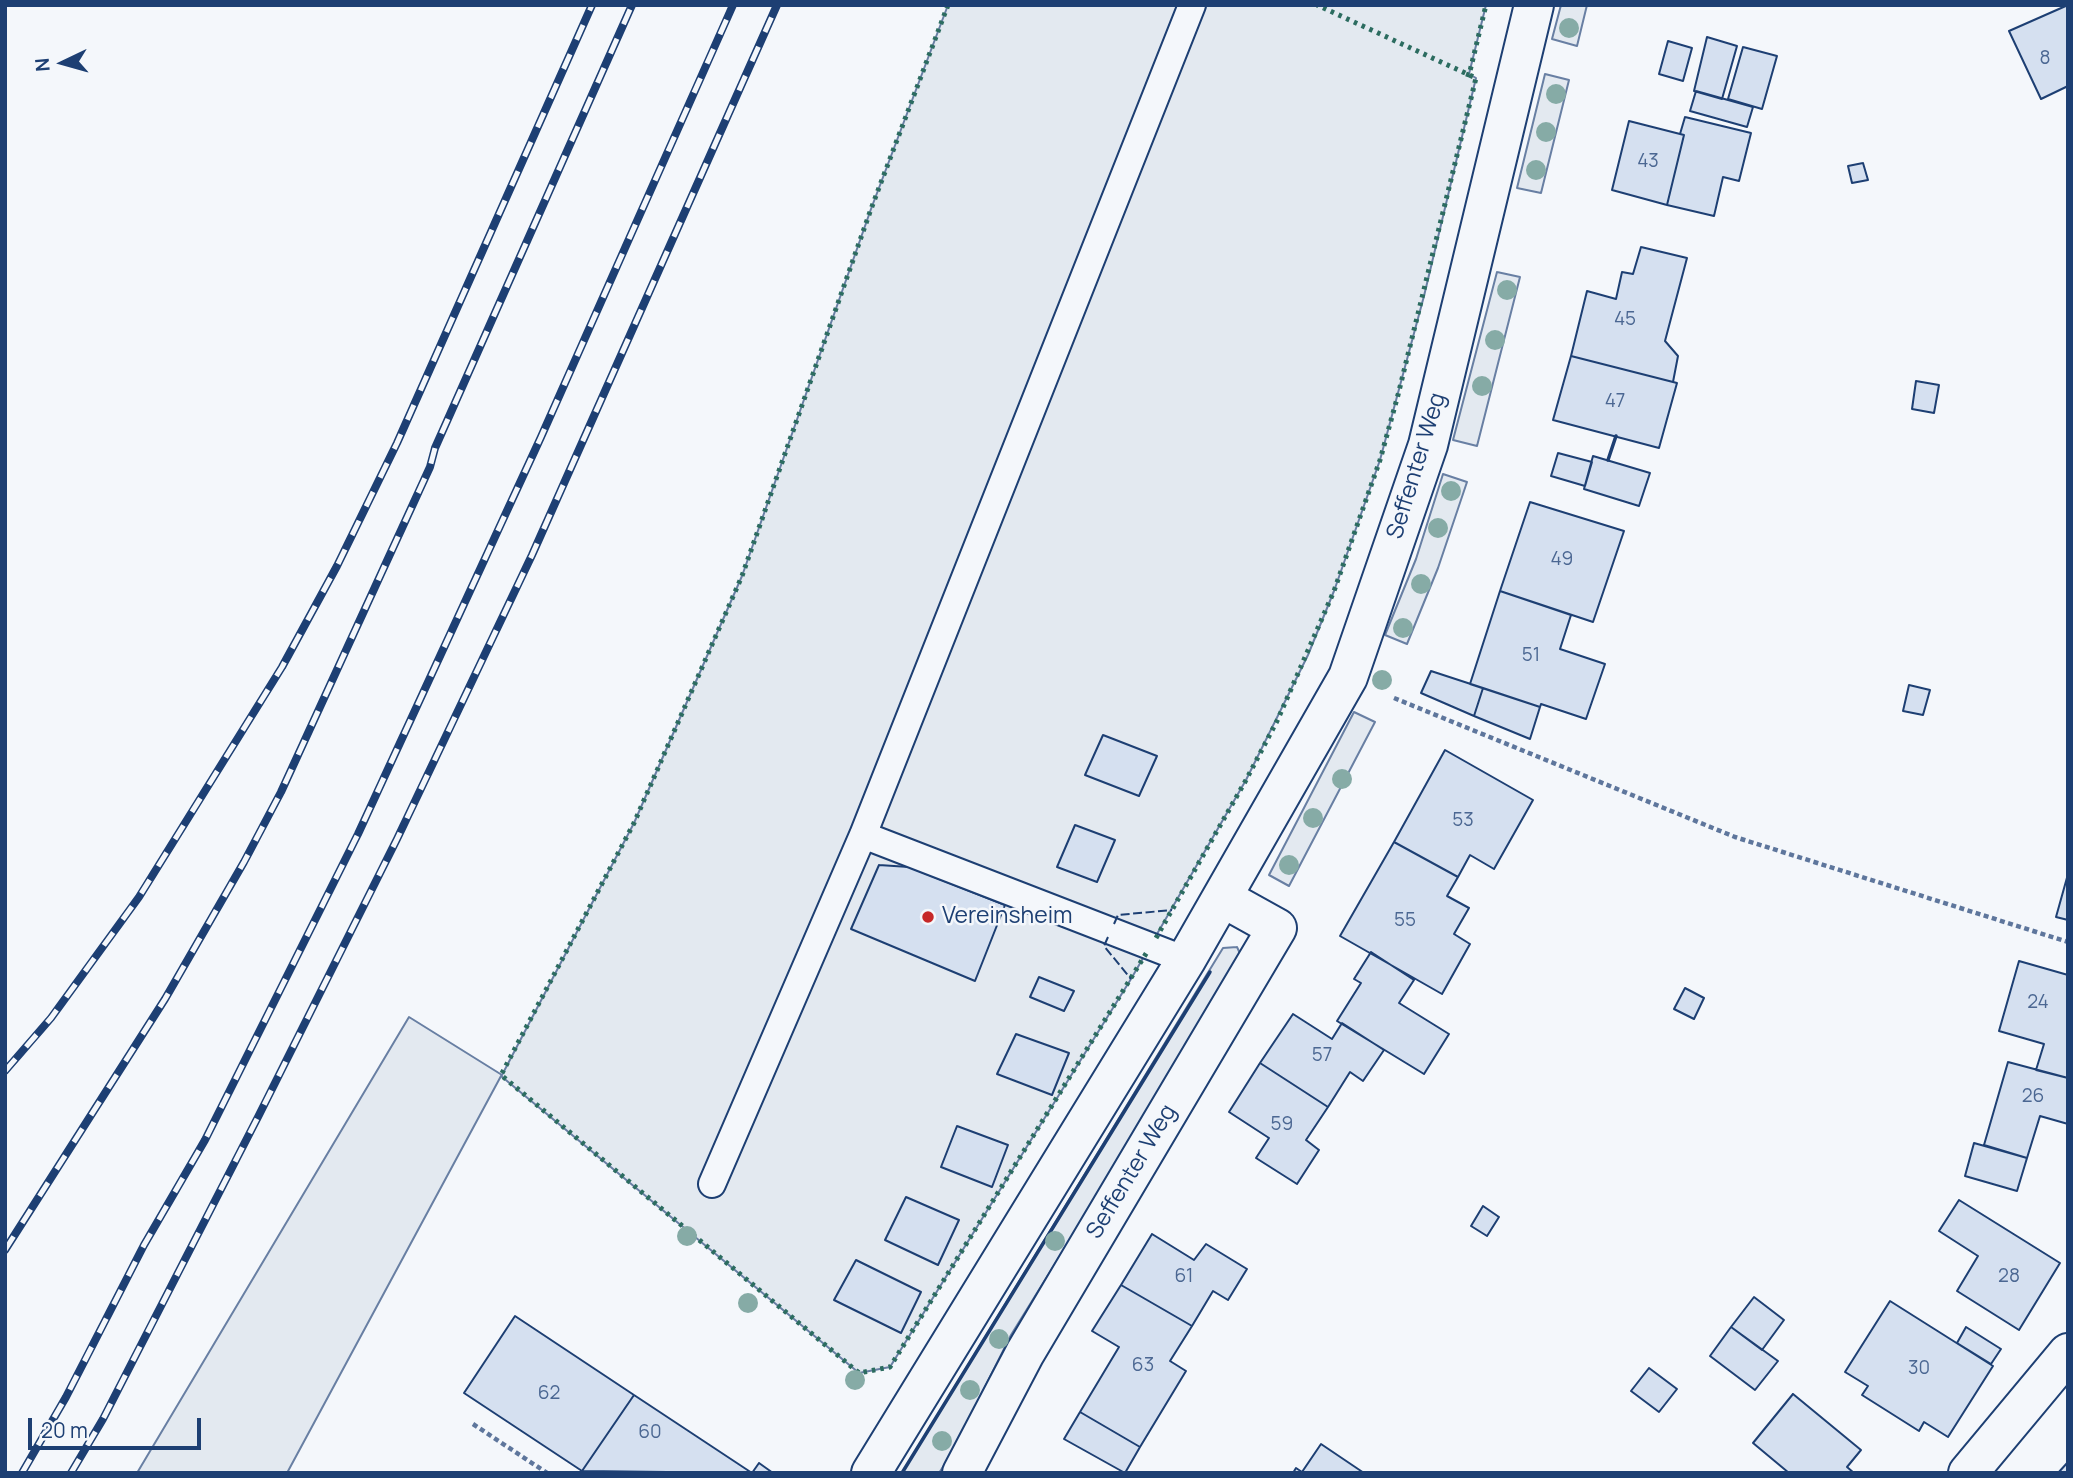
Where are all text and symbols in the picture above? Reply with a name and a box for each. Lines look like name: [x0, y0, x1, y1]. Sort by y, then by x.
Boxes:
north arrow: [28, 28, 98, 98]
house number: 8: [2039, 48, 2051, 70]
text: N: [29, 57, 56, 73]
house number: 43: [1637, 151, 1659, 173]
house number: 45: [1614, 309, 1636, 331]
street label: Seffenter Weg: [1382, 390, 1452, 542]
house number: 47: [1605, 391, 1625, 413]
house number: 49: [1551, 549, 1573, 571]
house number: 51: [1522, 645, 1540, 667]
house number: 53: [1452, 810, 1474, 832]
place label: Vereinsheim: [942, 903, 1073, 931]
marker: Vereinsheim: [920, 909, 936, 925]
house number: 55: [1394, 910, 1416, 932]
house number: 24: [2027, 992, 2049, 1014]
house number: 57: [1312, 1045, 1332, 1067]
house number: 26: [2022, 1086, 2044, 1108]
street label: Seffenter Weg: [1081, 1100, 1183, 1244]
house number: 59: [1271, 1114, 1293, 1136]
house number: 61: [1175, 1266, 1193, 1288]
house number: 28: [1998, 1266, 2020, 1288]
house number: 63: [1132, 1355, 1154, 1377]
house number: 30: [1908, 1358, 1930, 1380]
house number: 62: [538, 1383, 560, 1405]
scale bar: [32, 1404, 205, 1448]
text: 20 m: [41, 1416, 88, 1444]
house number: 60: [638, 1422, 662, 1444]

